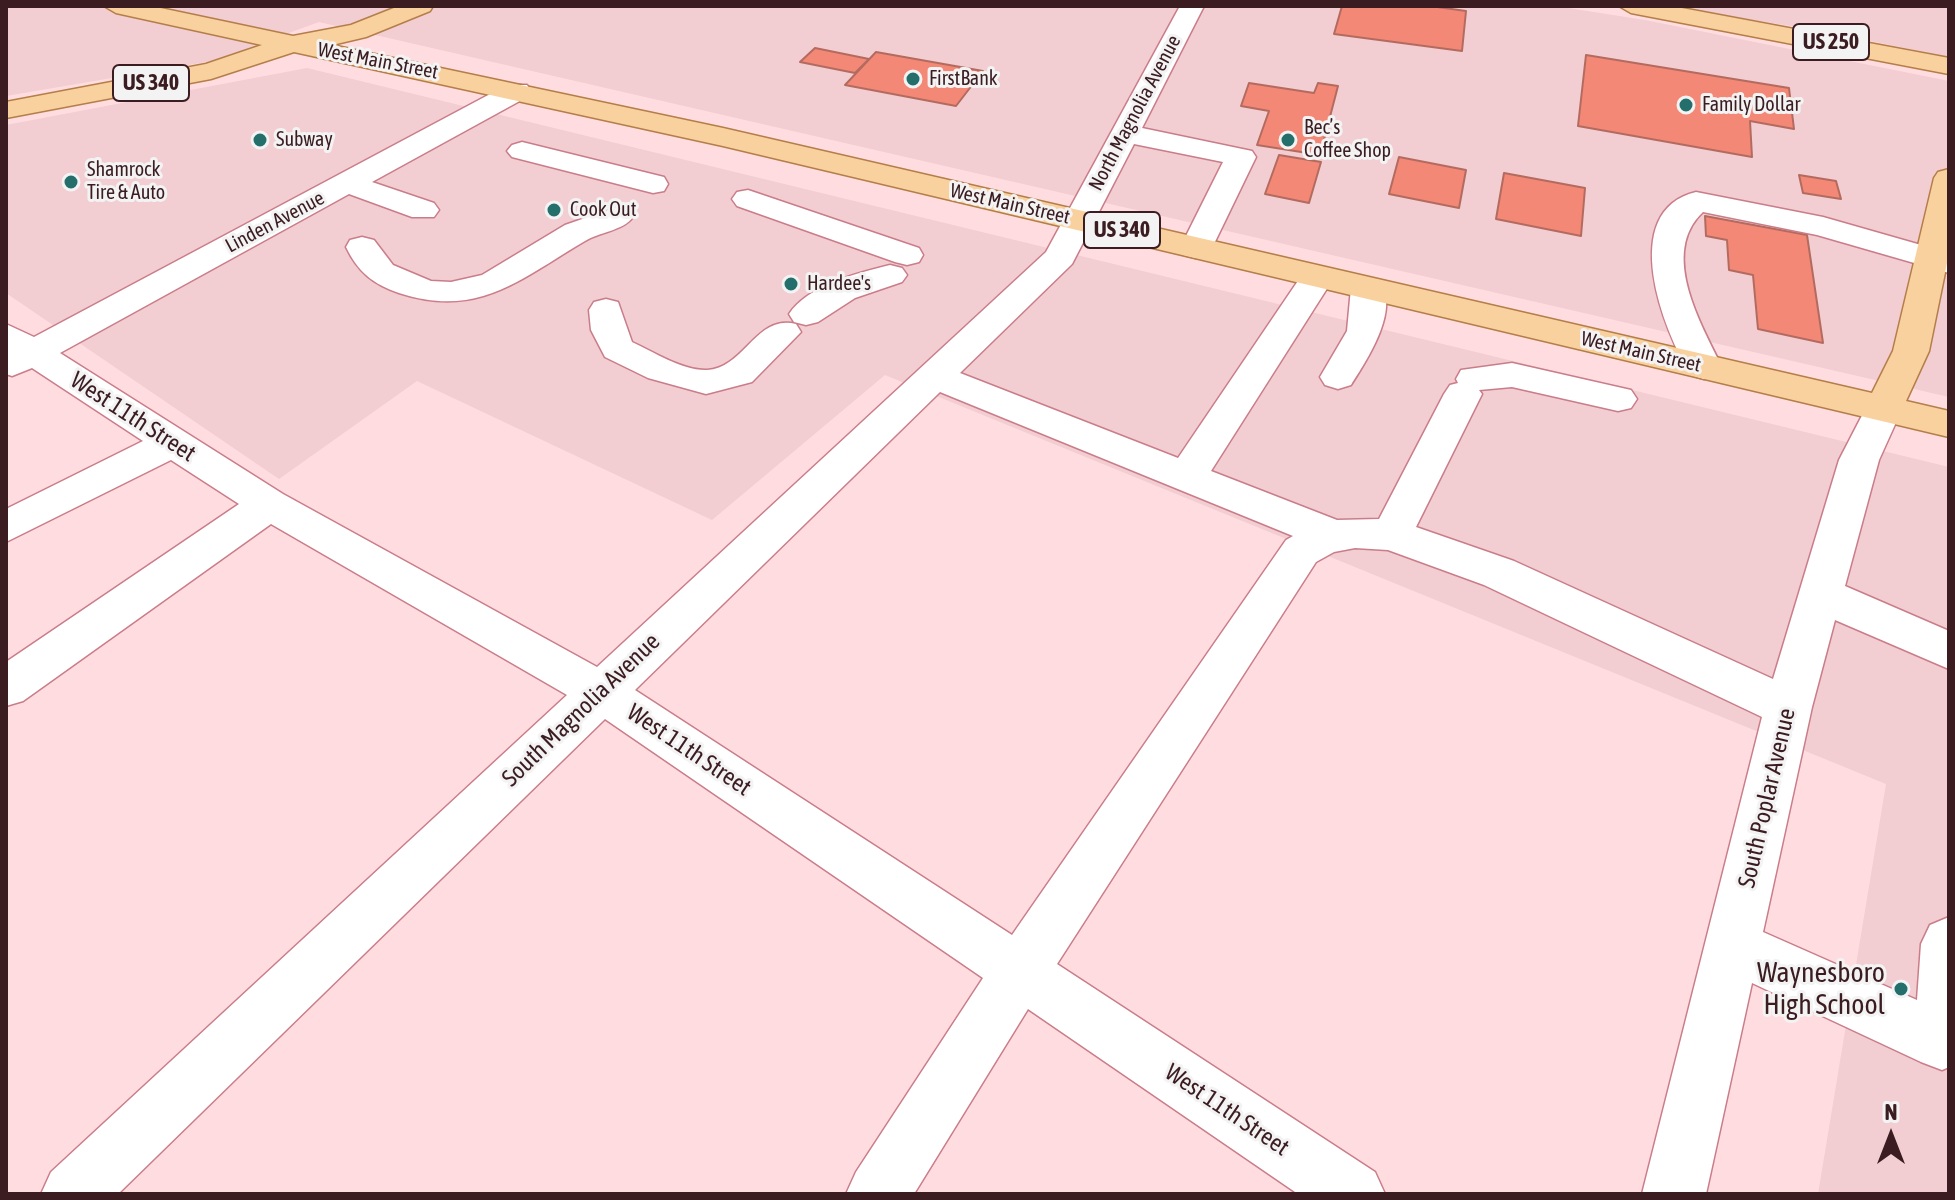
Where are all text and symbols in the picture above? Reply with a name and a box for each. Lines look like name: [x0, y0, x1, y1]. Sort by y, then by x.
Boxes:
road number: US 250: [1793, 24, 1869, 60]
street label: North Magnolia Avenue: [1084, 31, 1186, 195]
street label: West Main Street: [316, 38, 440, 84]
road number: US 340: [113, 65, 189, 101]
place label: FirstBank: [929, 67, 998, 91]
marker: FirstBank: [904, 70, 922, 88]
place label: Family Dollar: [1702, 93, 1800, 117]
marker: Family Dollar: [1677, 96, 1695, 114]
place label: Bec’s Coffee Shop: [1304, 116, 1391, 163]
place label: Subway: [276, 128, 333, 152]
marker: Subway: [251, 131, 269, 149]
marker: Bec’s Coffee Shop: [1279, 131, 1297, 149]
place label: Shamrock Tire & Auto: [87, 158, 165, 205]
marker: Shamrock Tire & Auto: [62, 173, 80, 191]
street label: West Main Street: [948, 179, 1072, 229]
street label: Linden Avenue: [222, 186, 328, 258]
place label: Cook Out: [570, 198, 636, 222]
marker: Cook Out: [545, 201, 563, 219]
road number: US 340: [1084, 212, 1160, 248]
place label: Hardee's: [807, 272, 871, 296]
marker: Hardee's: [782, 275, 800, 293]
street label: West Main Street: [1579, 327, 1703, 377]
street label: West 11th Street: [65, 366, 201, 468]
street label: South Magnolia Avenue: [496, 627, 666, 793]
street label: West 11th Street: [622, 698, 756, 802]
street label: South Poplar Avenue: [1732, 705, 1802, 891]
place label: Waynesboro High School: [1757, 956, 1885, 1022]
marker: Waynesboro High School: [1892, 980, 1910, 998]
street label: West 11th Street: [1160, 1058, 1294, 1162]
north arrow: [1851, 1096, 1931, 1176]
text: N: [1885, 1099, 1897, 1125]

